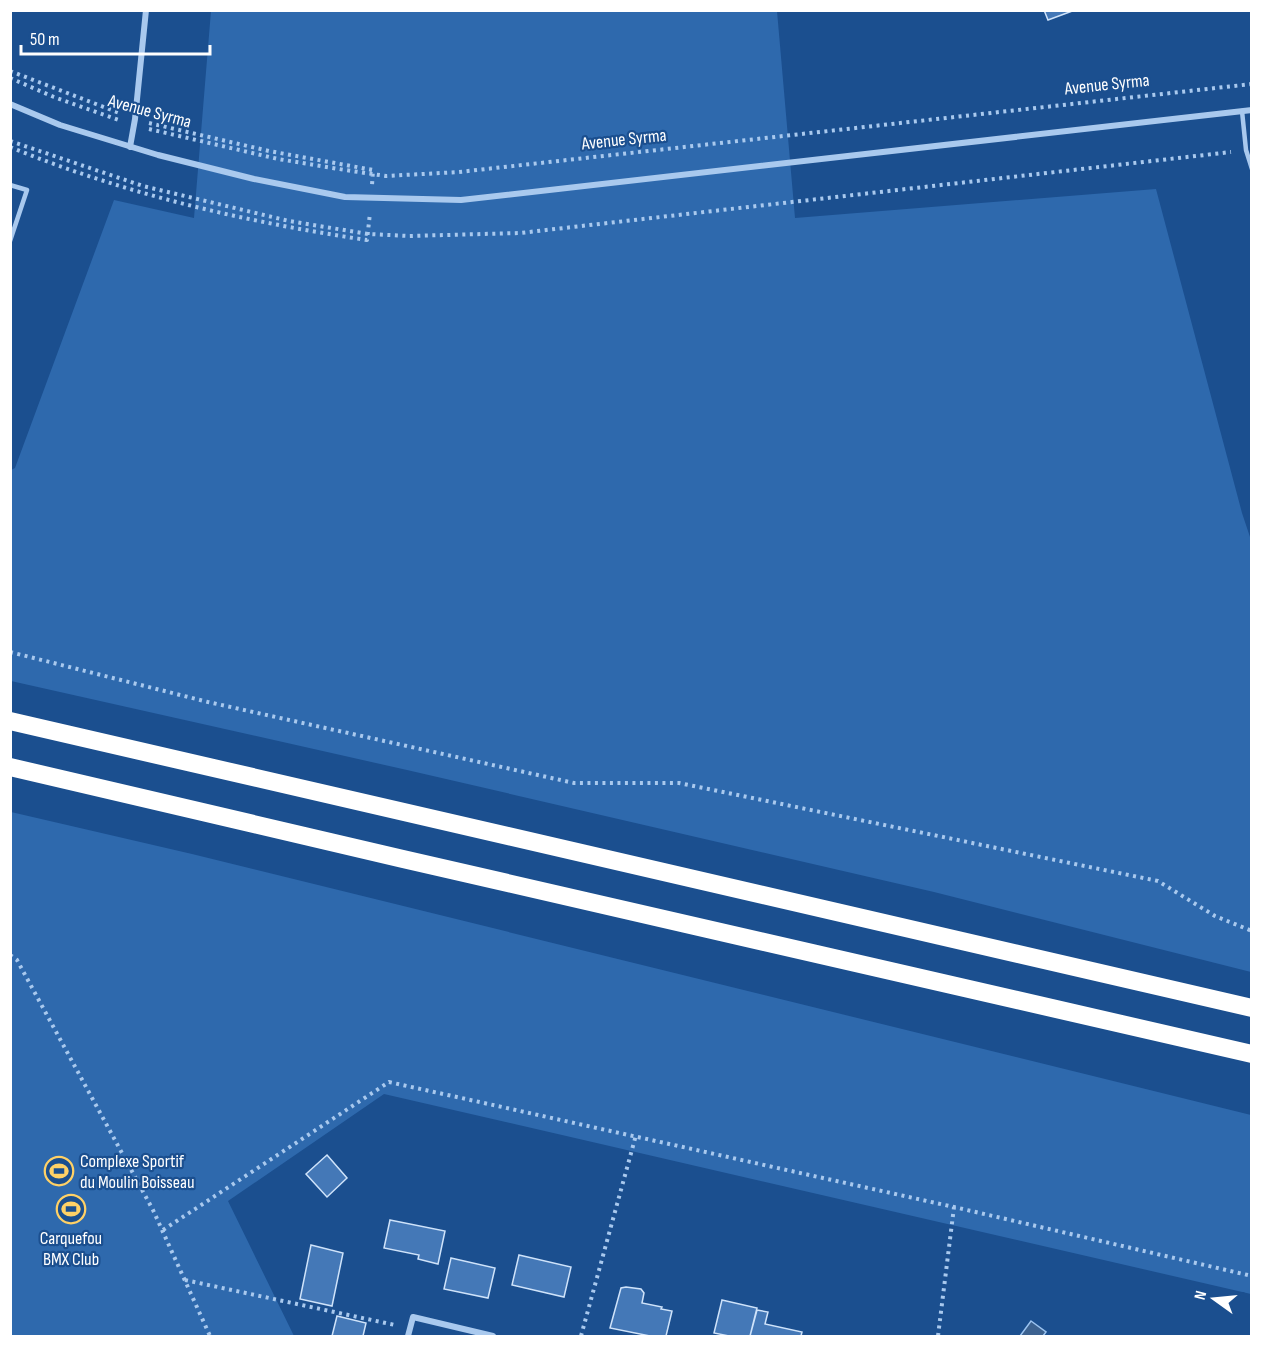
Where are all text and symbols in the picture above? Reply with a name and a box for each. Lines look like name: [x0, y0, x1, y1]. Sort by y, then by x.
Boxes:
scale bar: [21, 18, 210, 56]
text: 50 m: [30, 29, 60, 50]
street label: Avenue Syrma: [1063, 70, 1151, 99]
street label: Avenue Syrma: [105, 90, 194, 133]
street label: Avenue Syrma: [580, 125, 668, 154]
place label: Complexe Sportif du Moulin Boisseau: [80, 1151, 194, 1193]
sports icon: Complexe Sportif du Moulin Boisseau: [43, 1155, 75, 1187]
sports icon: Carquefou BMX Club: [55, 1193, 87, 1225]
place label: Carquefou BMX Club: [40, 1228, 102, 1270]
north arrow: [1184, 1269, 1244, 1329]
text: N: [1191, 1289, 1211, 1302]

